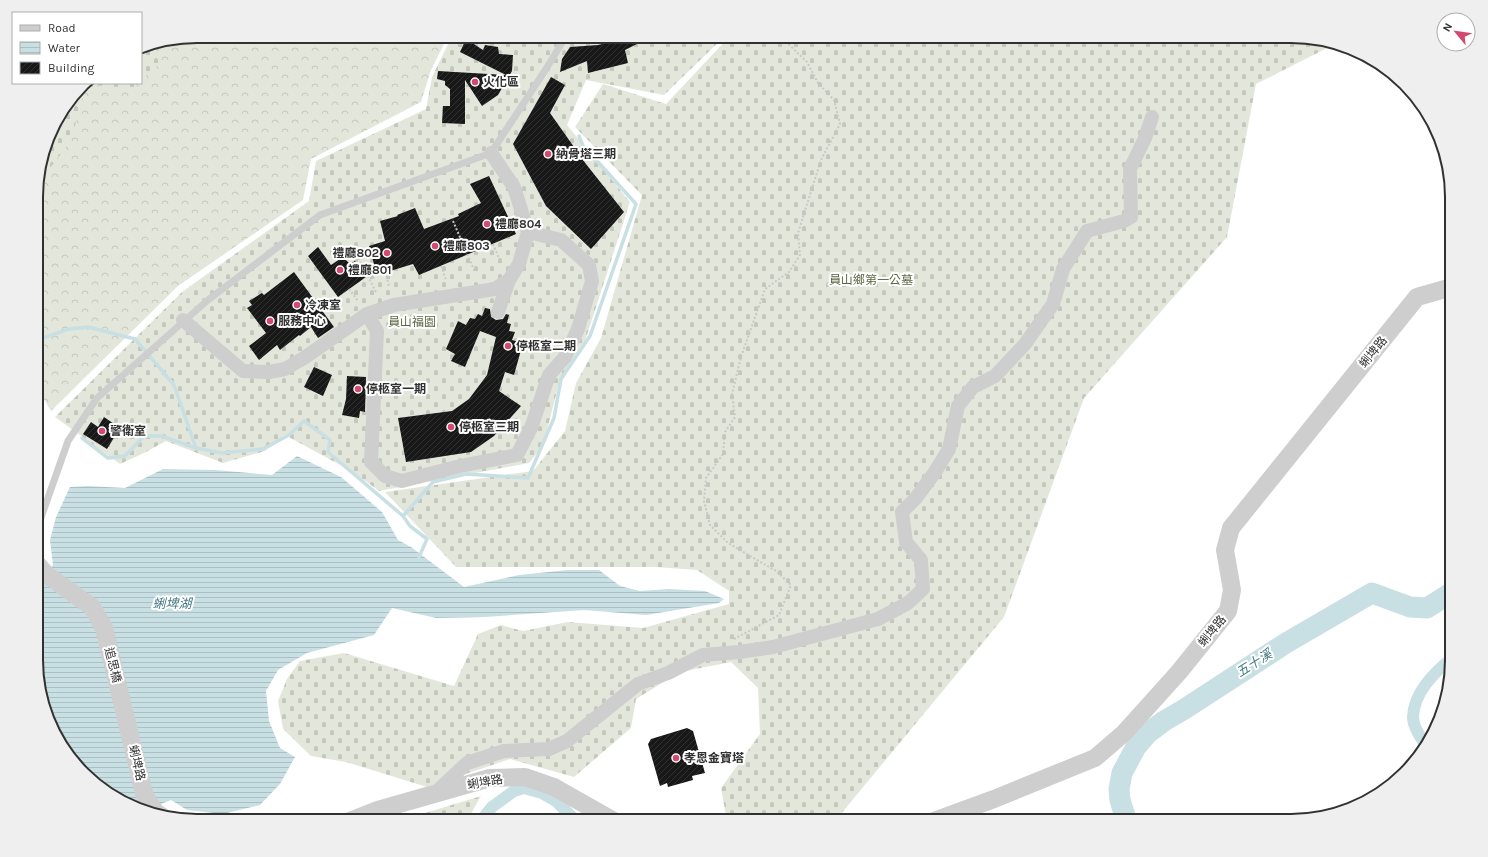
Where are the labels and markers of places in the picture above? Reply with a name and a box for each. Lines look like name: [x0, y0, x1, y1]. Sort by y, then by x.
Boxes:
place label: 火化區: [483, 75, 519, 89]
marker: 火化區: [470, 77, 480, 87]
place label: 納骨塔三期: [556, 147, 616, 161]
marker: 納骨塔三期: [543, 149, 553, 159]
place label: 禮廳804: [495, 217, 542, 231]
marker: 禮廳804: [482, 219, 492, 229]
place label: 禮廳803: [443, 239, 490, 253]
marker: 禮廳803: [430, 241, 440, 251]
place label: 禮廳802: [332, 246, 379, 260]
marker: 禮廳802: [382, 248, 392, 258]
place label: 禮廳801: [348, 263, 392, 277]
marker: 禮廳801: [335, 265, 345, 275]
place label: 冷凍室: [305, 298, 341, 312]
marker: 冷凍室: [292, 300, 302, 310]
place label: 服務中心: [278, 314, 326, 328]
marker: 服務中心: [265, 316, 275, 326]
place label: 停柩室二期: [516, 339, 576, 353]
marker: 停柩室二期: [503, 341, 513, 351]
place label: 停柩室一期: [366, 382, 426, 396]
marker: 停柩室一期: [353, 384, 363, 394]
place label: 停柩室三期: [459, 420, 519, 434]
marker: 停柩室三期: [446, 422, 456, 432]
place label: 警衛室: [110, 424, 146, 438]
marker: 警衛室: [97, 426, 107, 436]
place label: 孝恩金寶塔: [684, 751, 744, 765]
marker: 孝恩金寶塔: [671, 753, 681, 763]

